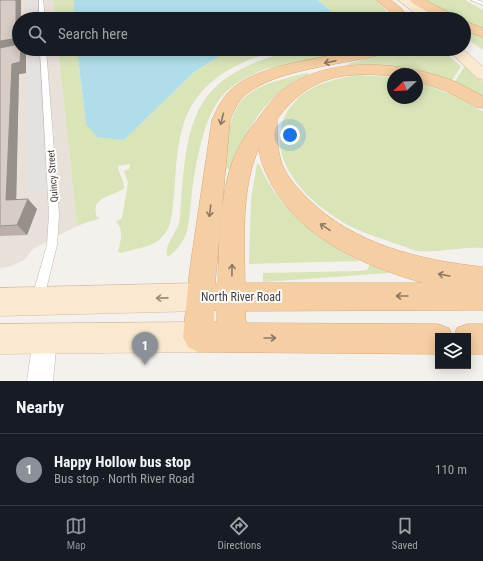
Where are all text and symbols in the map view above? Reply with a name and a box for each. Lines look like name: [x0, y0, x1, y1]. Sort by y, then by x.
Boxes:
search box: [12, 12, 471, 56]
icon: search: [26, 23, 48, 45]
text: Search here: [58, 25, 128, 43]
one-way arrow: [324, 58, 337, 66]
north arrow: [387, 68, 423, 104]
one-way arrow: [218, 113, 225, 126]
your location: [280, 125, 300, 145]
street label: Quincy Street: [45, 149, 60, 203]
one-way arrow: [206, 204, 214, 217]
one-way arrow: [320, 223, 331, 231]
one-way arrow: [228, 264, 236, 277]
one-way arrow: [438, 270, 451, 278]
street label: North River Road: [201, 290, 281, 304]
one-way arrow: [396, 292, 409, 300]
one-way arrow: [156, 294, 169, 302]
pin: 1: [132, 332, 158, 365]
map controls: [435, 333, 471, 369]
button: layers: [435, 333, 471, 369]
one-way arrow: [263, 334, 276, 342]
text: Nearby: [16, 397, 64, 417]
text: Happy Hollow bus stop: [54, 453, 191, 471]
text: 1: [26, 462, 32, 477]
text: 110 m: [435, 462, 467, 477]
text: Bus stop · North River Road: [54, 471, 194, 486]
tab: Map: [65, 515, 87, 552]
tab: Directions: [217, 515, 261, 552]
tab: Saved: [392, 515, 418, 552]

